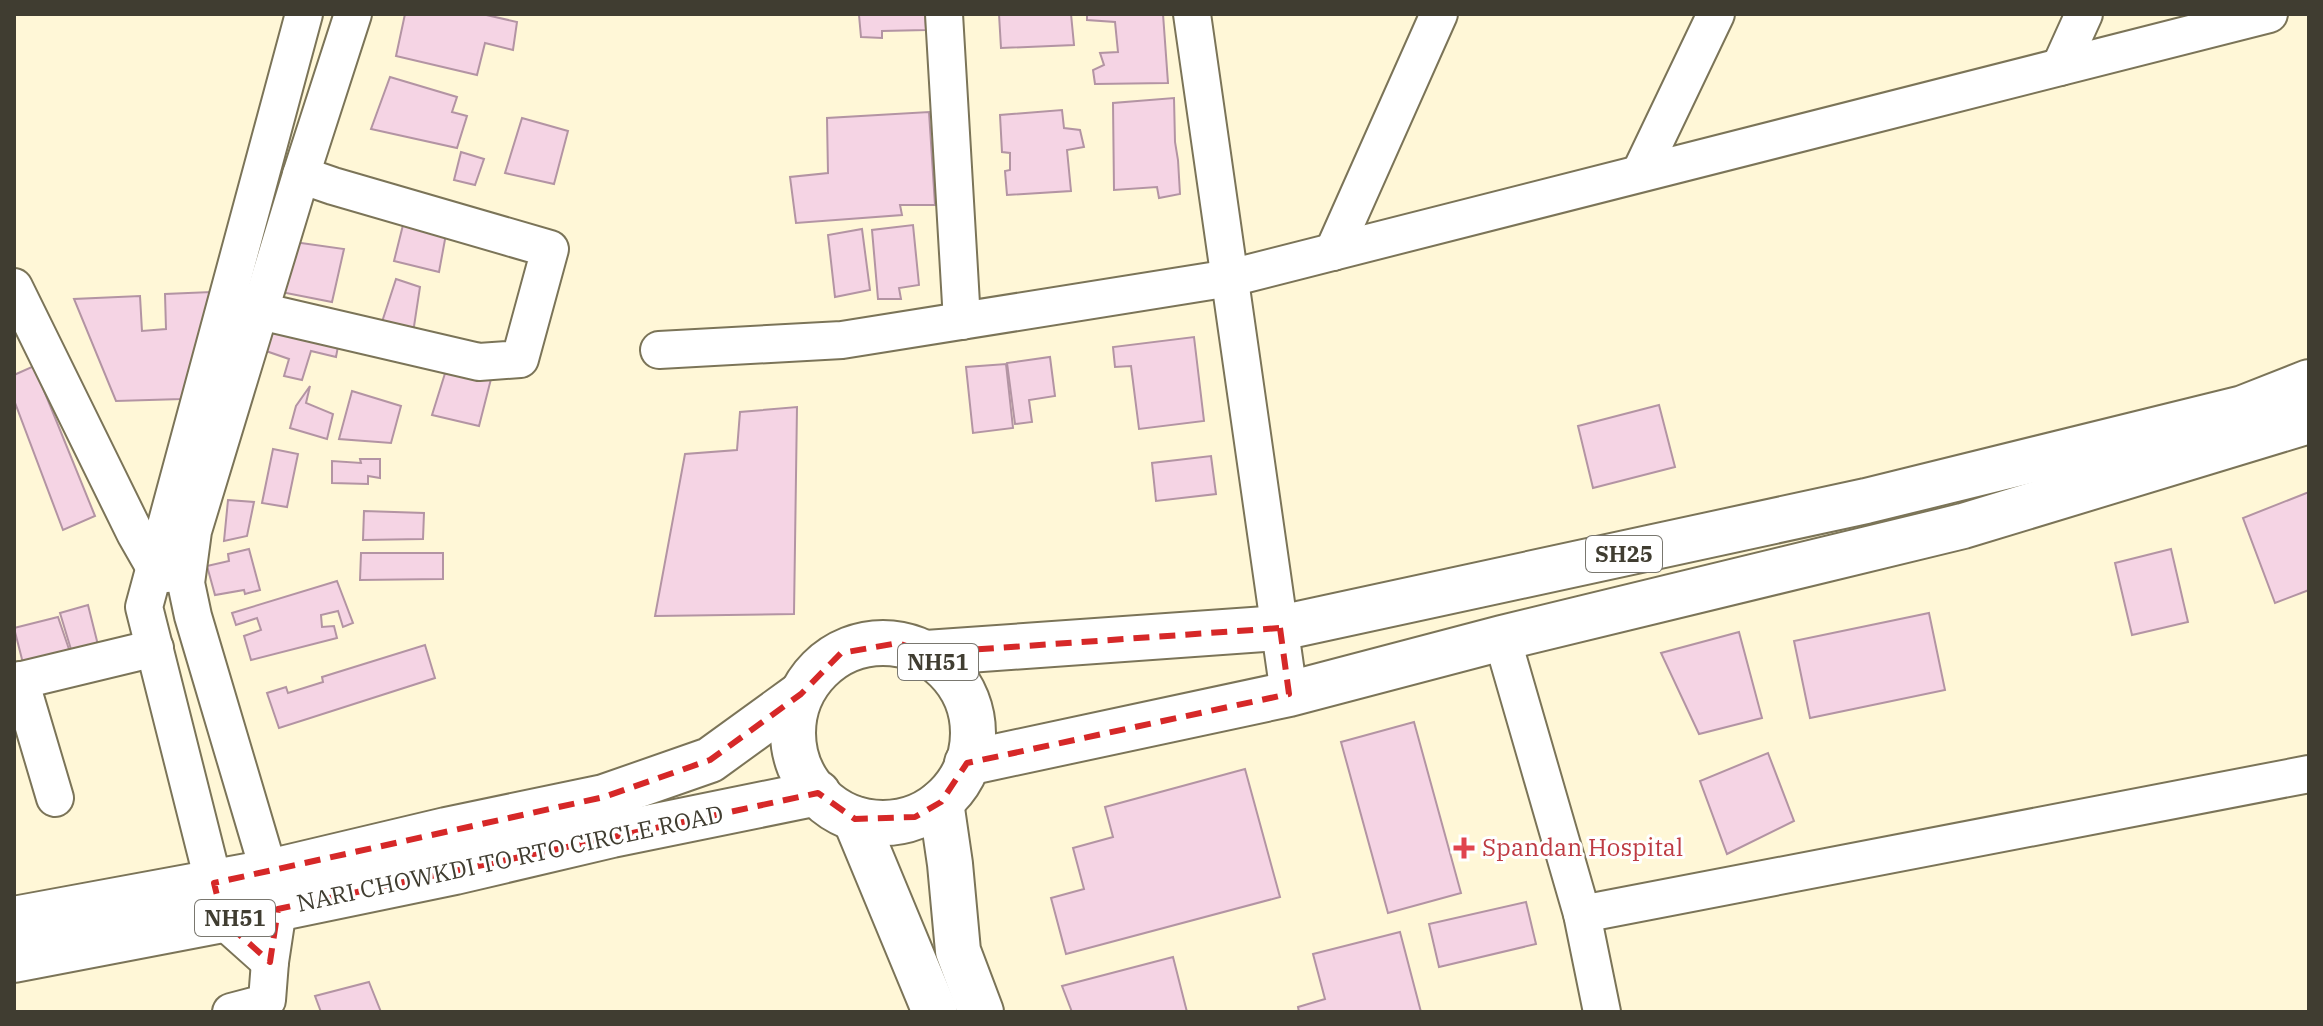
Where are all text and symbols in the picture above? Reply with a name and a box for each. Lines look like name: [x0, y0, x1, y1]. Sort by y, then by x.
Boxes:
road number: SH25: [1586, 536, 1662, 572]
road number: NH51: [898, 644, 978, 680]
street label: NARI CHOWKDI TO RTO CIRCLE ROAD: [293, 797, 726, 919]
place label: Spandan Hospital: [1482, 831, 1683, 863]
marker: Spandan Hospital: [1453, 837, 1475, 859]
road number: NH51: [195, 900, 275, 936]

